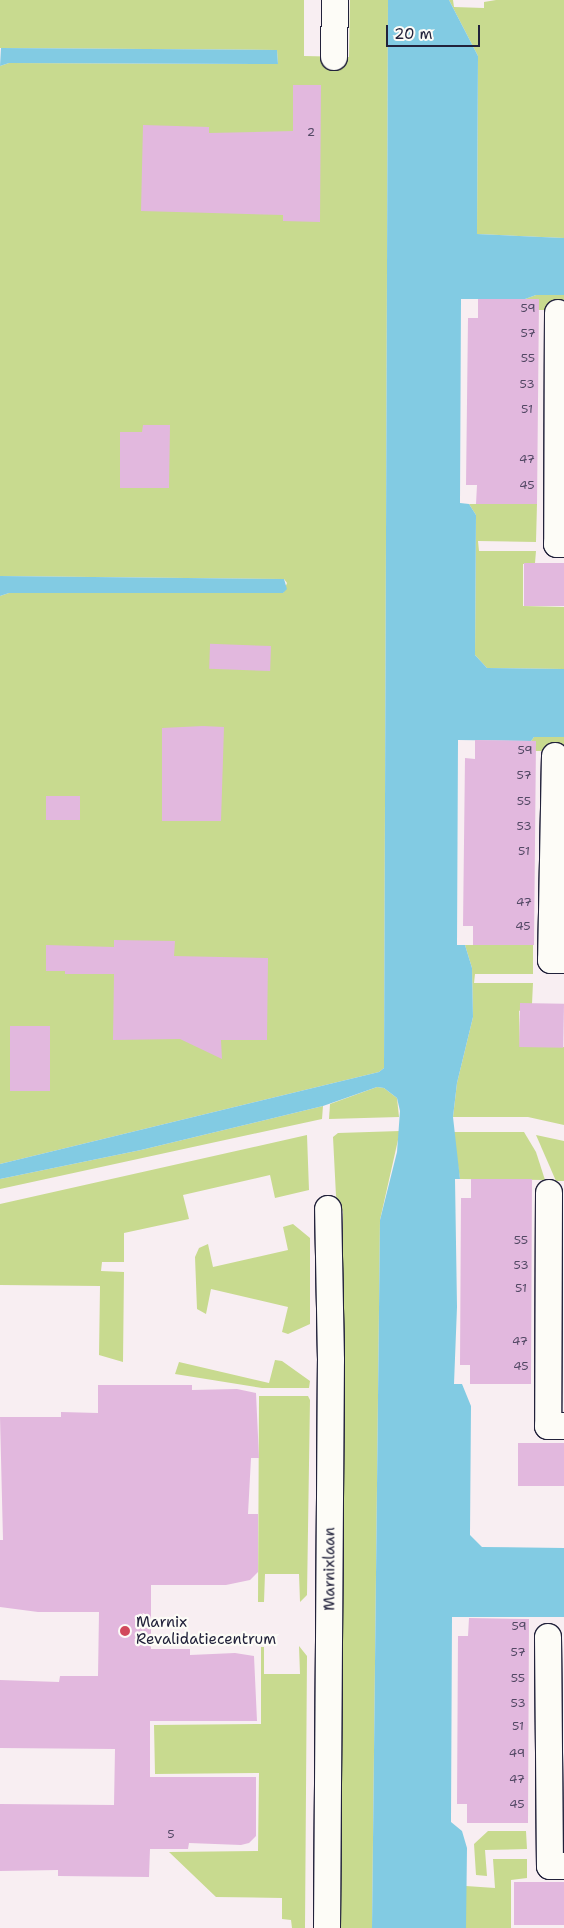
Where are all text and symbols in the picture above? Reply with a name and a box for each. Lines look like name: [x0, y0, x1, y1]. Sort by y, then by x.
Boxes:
scale bar: [389, 15, 483, 47]
text: 20 m: [394, 24, 433, 44]
house number: 2: [307, 126, 315, 140]
house number: 59: [520, 302, 536, 316]
house number: 57: [520, 327, 536, 341]
house number: 55: [521, 352, 535, 366]
house number: 53: [519, 378, 535, 392]
house number: 51: [521, 403, 533, 417]
house number: 47: [519, 453, 535, 467]
house number: 45: [519, 479, 535, 493]
house number: 59: [517, 744, 533, 758]
house number: 57: [516, 769, 532, 783]
house number: 55: [517, 795, 531, 809]
house number: 53: [516, 820, 532, 834]
house number: 51: [518, 845, 530, 859]
house number: 47: [516, 896, 532, 910]
house number: 45: [515, 920, 531, 934]
house number: 55: [514, 1234, 528, 1248]
house number: 53: [513, 1259, 529, 1273]
house number: 51: [515, 1282, 527, 1296]
house number: 47: [512, 1335, 528, 1349]
house number: 45: [513, 1360, 529, 1374]
street label: Marnixlaan: [321, 1527, 339, 1611]
place label: Marnix Revalidatiecentrum: [136, 1613, 276, 1648]
house number: 59: [511, 1620, 527, 1634]
marker: Marnix Revalidatiecentrum: [118, 1624, 132, 1638]
house number: 57: [510, 1646, 526, 1660]
house number: 55: [511, 1672, 525, 1686]
house number: 53: [510, 1697, 526, 1711]
house number: 51: [512, 1720, 524, 1734]
house number: 49: [509, 1747, 525, 1761]
house number: 47: [509, 1773, 525, 1787]
house number: 45: [509, 1798, 525, 1812]
house number: 5: [167, 1828, 175, 1842]

